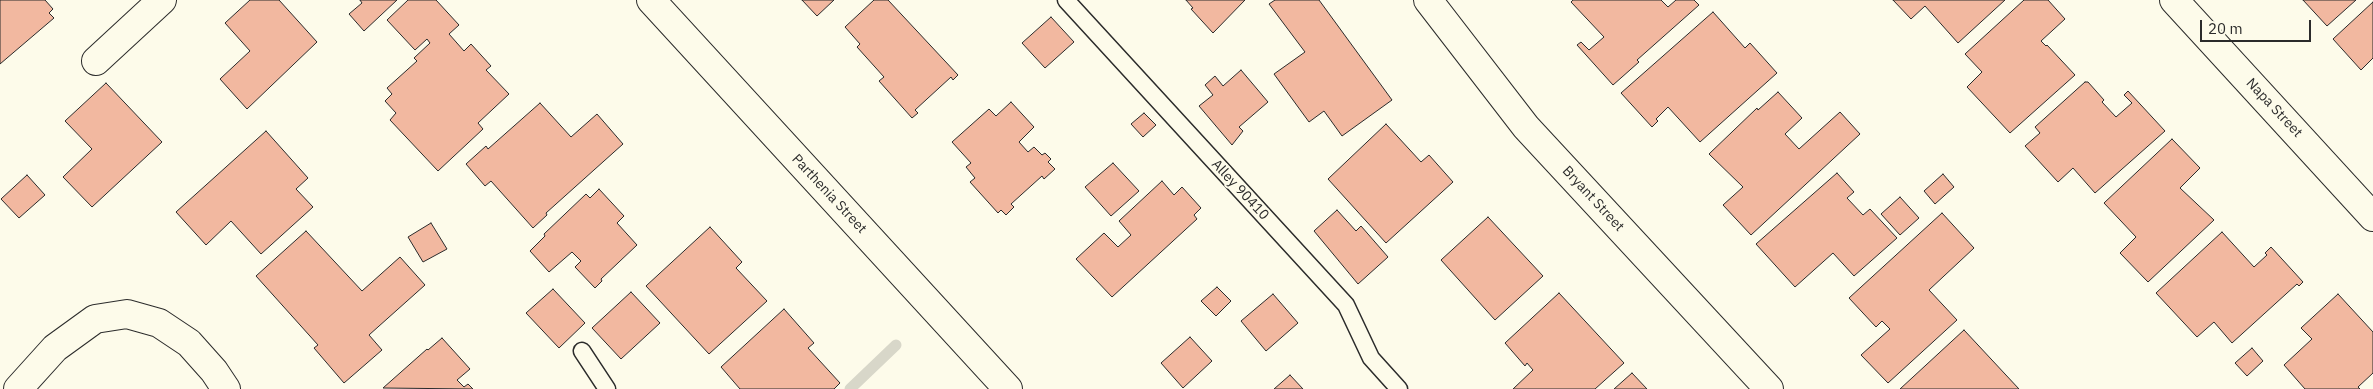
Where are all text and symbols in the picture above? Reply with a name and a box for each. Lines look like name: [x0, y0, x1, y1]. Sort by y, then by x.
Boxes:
scale bar: [2203, 10, 2314, 42]
text: 20 m: [2208, 19, 2243, 38]
street label: Napa Street: [2242, 75, 2306, 141]
street label: Parthenia Street: [788, 151, 870, 237]
street label: Alley 90410: [1208, 156, 1272, 224]
street label: Bryant Street: [1558, 163, 1628, 235]

